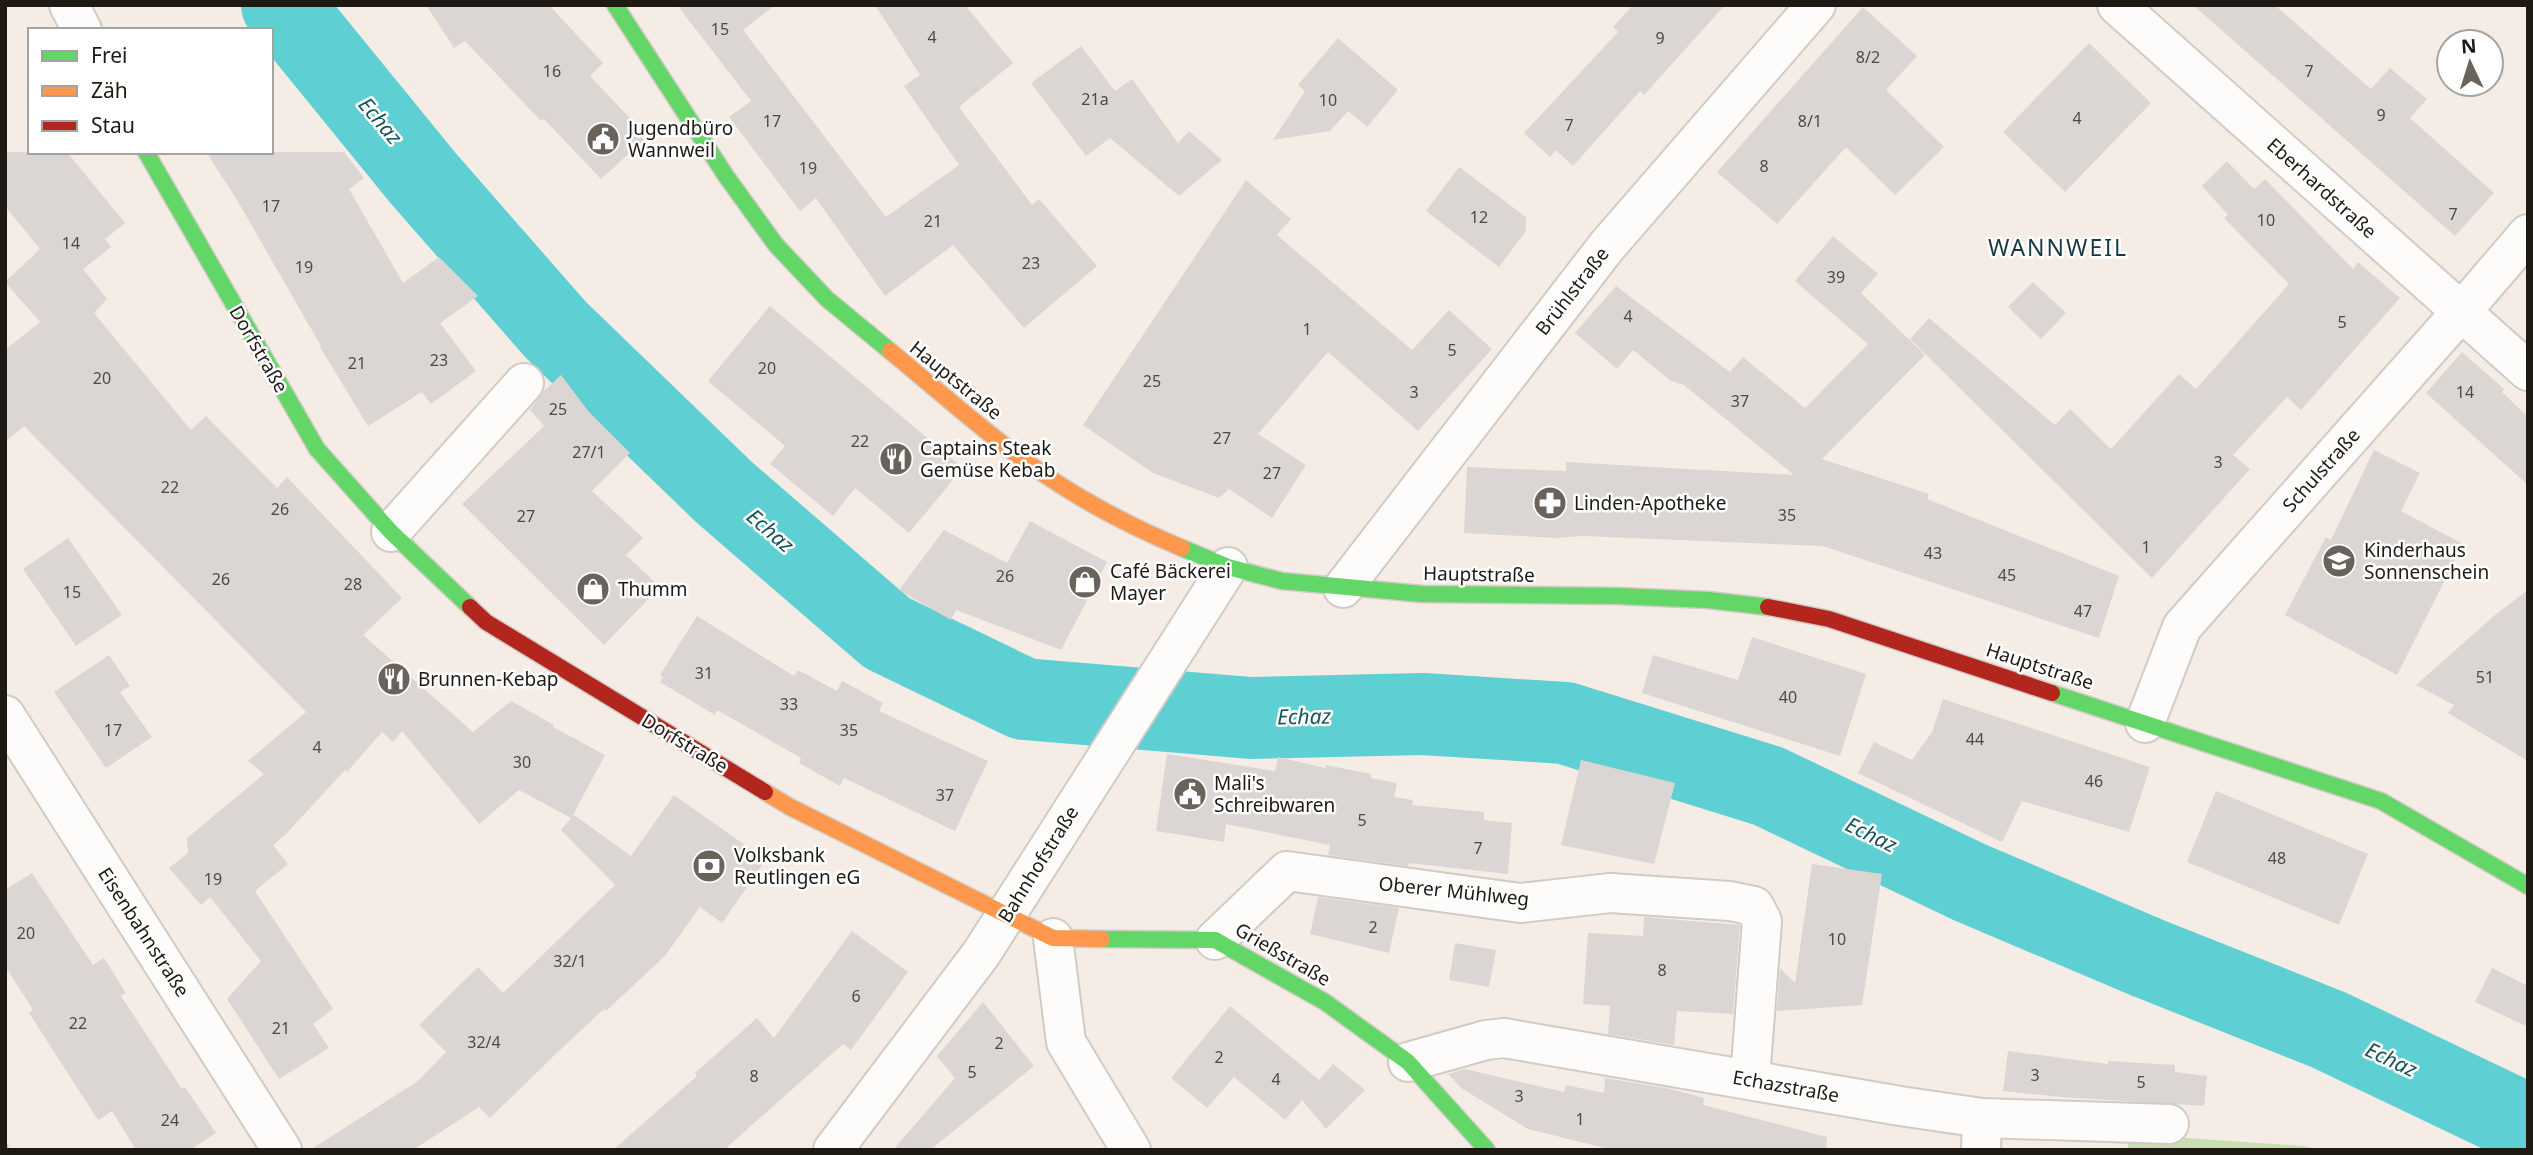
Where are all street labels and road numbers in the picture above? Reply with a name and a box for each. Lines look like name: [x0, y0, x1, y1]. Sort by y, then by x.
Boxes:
street label: Eberhardstraße: [2262, 132, 2382, 244]
street label: Brühlstraße: [1529, 241, 1615, 341]
street label: Dorfstraße: [224, 301, 294, 397]
street label: Hauptstraße: [904, 335, 1008, 425]
street label: Schulstraße: [2276, 422, 2366, 518]
street label: Hauptstraße: [1423, 560, 1535, 588]
street label: Hauptstraße: [1983, 636, 2097, 696]
street label: Dorfstraße: [637, 707, 733, 779]
street label: Bahnhofstraße: [992, 801, 1084, 927]
street label: Eisenbahnstraße: [92, 862, 196, 1002]
street label: Oberer Mühlweg: [1377, 870, 1531, 912]
street label: Grießstraße: [1231, 916, 1335, 992]
street label: Echazstraße: [1731, 1064, 1841, 1108]

